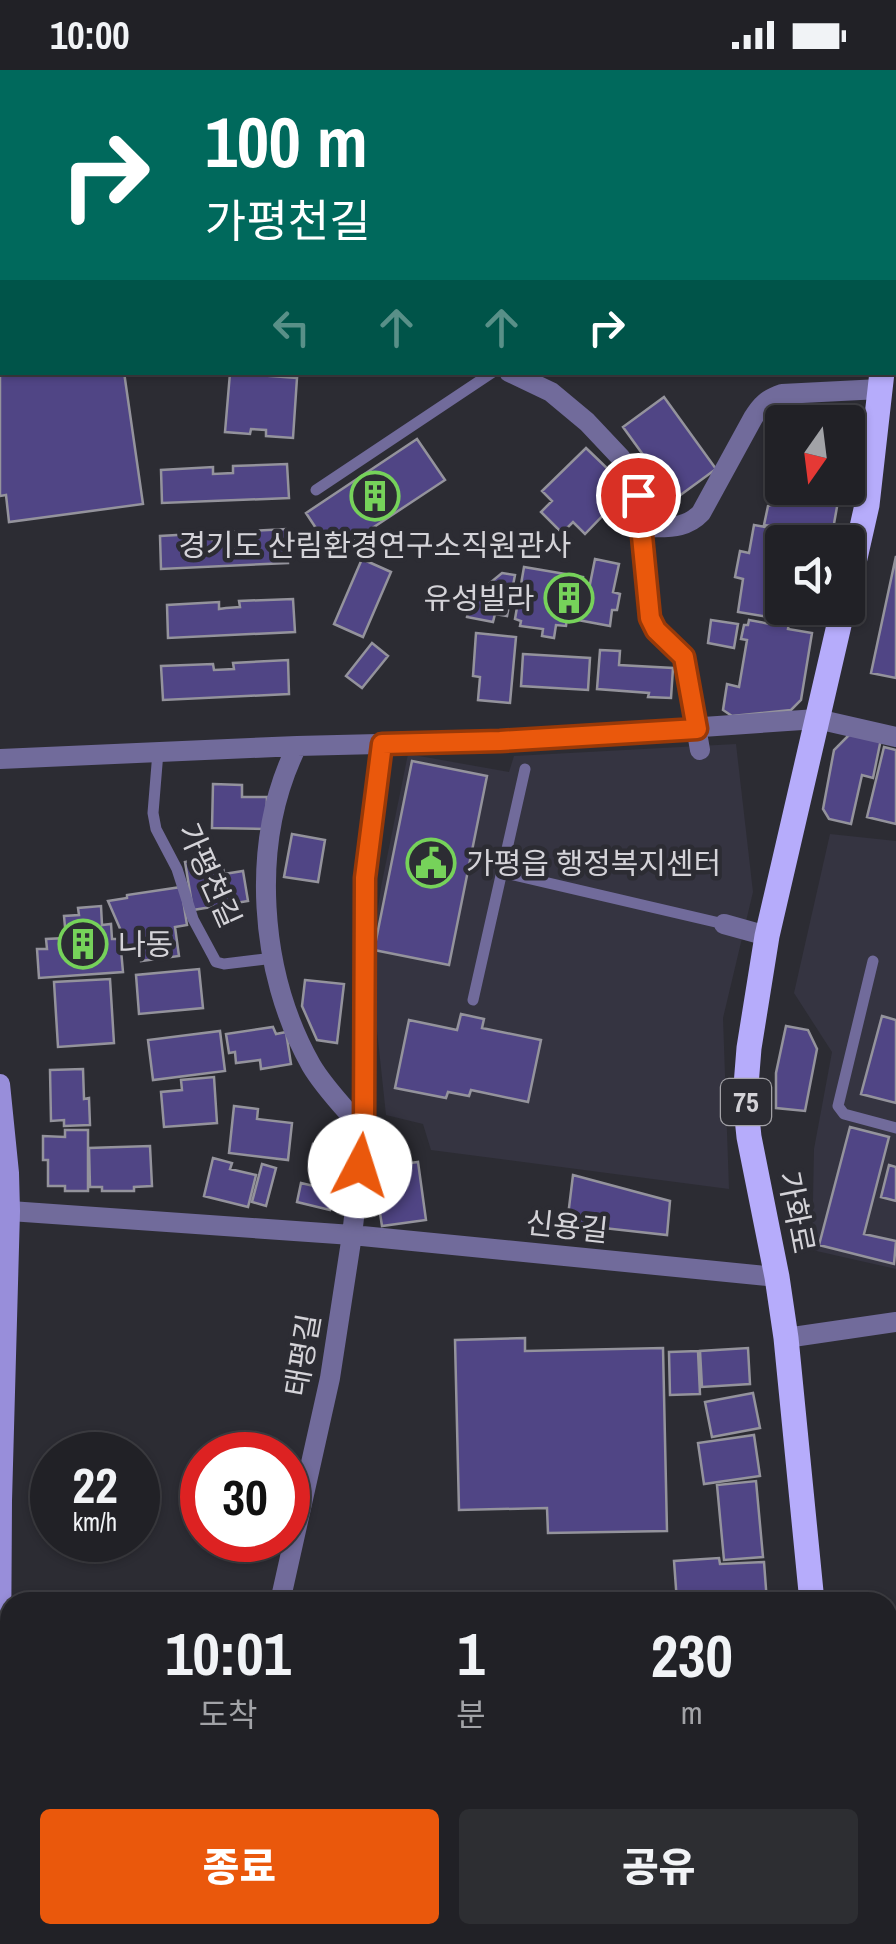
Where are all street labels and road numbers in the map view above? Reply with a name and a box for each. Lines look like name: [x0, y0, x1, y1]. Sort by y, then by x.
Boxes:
street label: 가평천길: [169, 816, 251, 934]
road number: 75: [721, 1079, 771, 1125]
street label: 가화로: [769, 1168, 825, 1256]
street label: 신용길: [524, 1202, 610, 1250]
street label: 태평길: [275, 1311, 329, 1399]

